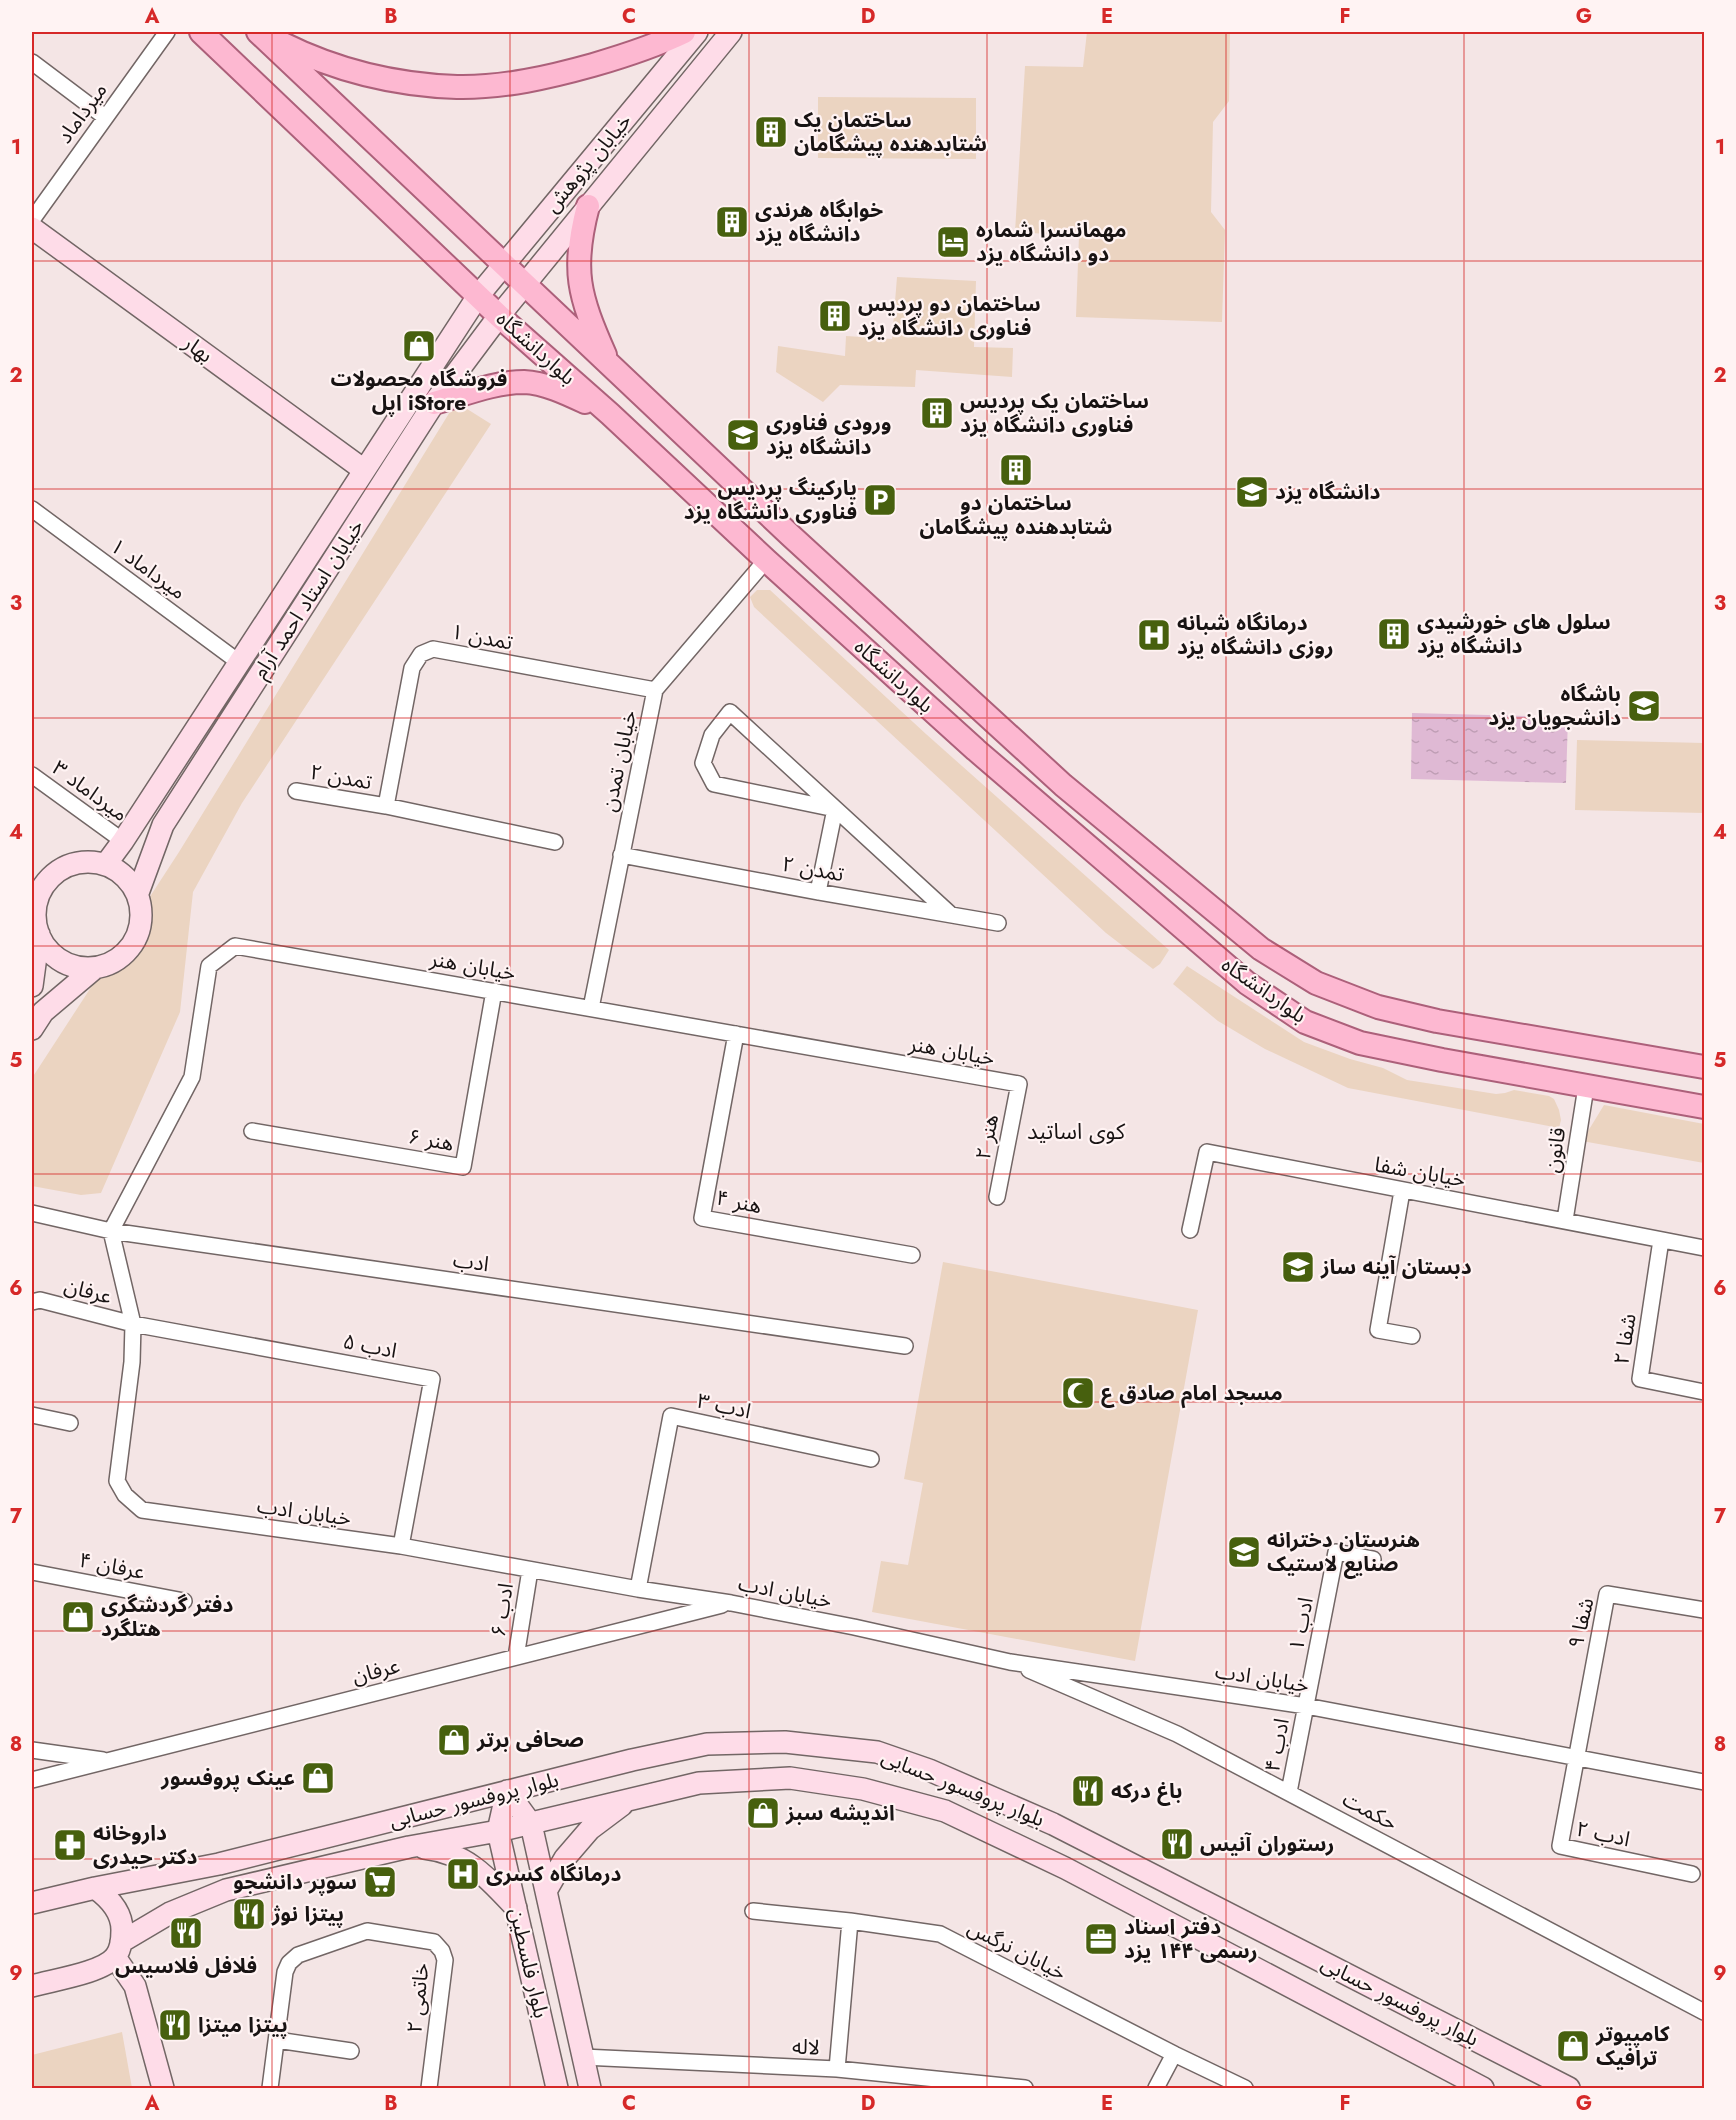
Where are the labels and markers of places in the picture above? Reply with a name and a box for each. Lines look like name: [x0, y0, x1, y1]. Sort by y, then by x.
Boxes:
place label: ساختمان یک شتابدهنده پیشگامان: [794, 105, 987, 159]
building icon: ساختمان یک شتابدهنده پیشگامان: [753, 114, 789, 150]
place label: خوابگاه هرندی دانشگاه یزد: [755, 195, 883, 249]
building icon: خوابگاه هرندی دانشگاه یزد: [714, 204, 750, 240]
place label: مهمانسرا شماره دو دانشگاه یزد: [976, 215, 1126, 269]
hotel icon: مهمانسرا شماره دو دانشگاه یزد: [935, 224, 971, 260]
place label: ساختمان دو پردیس فناوری دانشگاه یزد: [858, 289, 1041, 343]
building icon: ساختمان دو پردیس فناوری دانشگاه یزد: [817, 298, 853, 334]
shop icon: فروشگاه محصولات اپل iStore: [401, 328, 437, 364]
place label: فروشگاه محصولات اپل iStore: [331, 364, 507, 418]
place label: ساختمان یک پردیس فناوری دانشگاه یزد: [960, 386, 1149, 440]
building icon: ساختمان یک پردیس فناوری دانشگاه یزد: [919, 395, 955, 431]
place label: ورودی فناوری دانشگاه یزد: [766, 408, 892, 462]
school or university icon: ورودی فناوری دانشگاه یزد: [725, 417, 761, 453]
building icon: ساختمان دو شتابدهنده پیشگامان: [998, 452, 1034, 488]
place label: پارکینگ پردیس فناوری دانشگاه یزد: [684, 473, 857, 527]
school or university icon: دانشگاه یزد: [1234, 474, 1270, 510]
place label: دانشگاه یزد: [1275, 477, 1381, 507]
parking icon: پارکینگ پردیس فناوری دانشگاه یزد: [862, 482, 898, 518]
place label: ساختمان دو شتابدهنده پیشگامان: [920, 488, 1112, 542]
place label: سلول های خورشیدی دانشگاه یزد: [1417, 607, 1611, 661]
place label: درمانگاه شبانه روزی دانشگاه یزد: [1177, 608, 1334, 662]
building icon: سلول های خورشیدی دانشگاه یزد: [1376, 616, 1412, 652]
hospital icon: درمانگاه شبانه روزی دانشگاه یزد: [1136, 617, 1172, 653]
place label: باشگاه دانشجویان یزد: [1488, 679, 1621, 733]
school or university icon: باشگاه دانشجویان یزد: [1626, 688, 1662, 724]
school or university icon: دبستان آینه ساز: [1280, 1249, 1316, 1285]
place label: دبستان آینه ساز: [1320, 1252, 1472, 1282]
mosque icon: مسجد امام صادق ع: [1060, 1375, 1096, 1411]
place label: مسجد امام صادق ع: [1101, 1378, 1283, 1409]
place label: هنرستان دخترانه صنایع لاستیک: [1267, 1525, 1420, 1579]
school or university icon: هنرستان دخترانه صنایع لاستیک: [1226, 1534, 1262, 1570]
place label: دفتر گردشگری هتلگرد: [101, 1590, 233, 1644]
shop icon: دفتر گردشگری هتلگرد: [60, 1599, 96, 1635]
shop icon: صحافی برتر: [436, 1722, 472, 1758]
place label: صحافی برتر: [476, 1725, 584, 1755]
shop icon: عینک پروفسور: [300, 1760, 336, 1796]
place label: عینک پروفسور: [160, 1763, 295, 1793]
restaurant icon: باغ درکه: [1070, 1773, 1106, 1809]
place label: باغ درکه: [1111, 1776, 1182, 1806]
shop icon: اندیشه سبز: [745, 1795, 781, 1831]
place label: اندیشه سبز: [785, 1798, 895, 1828]
place label: داروخانه دکتر حیدری: [93, 1818, 197, 1872]
restaurant icon: رستوران آنیس: [1159, 1826, 1195, 1862]
pharmacy icon: داروخانه دکتر حیدری: [52, 1827, 88, 1863]
place label: رستوران آنیس: [1200, 1829, 1334, 1859]
hospital icon: درمانگاه کسری: [445, 1856, 481, 1892]
place label: درمانگاه کسری: [486, 1859, 621, 1889]
supermarket icon: سوپر دانشجو: [362, 1864, 398, 1900]
place label: سوپر دانشجو: [233, 1867, 357, 1897]
restaurant icon: پیتزا نوژ: [231, 1896, 267, 1932]
place label: پیتزا نوژ: [271, 1899, 344, 1929]
place label: دفتر اسناد رسمی ۱۴۴ یزد: [1124, 1912, 1258, 1966]
restaurant icon: فلافل فلاسیس: [168, 1915, 204, 1951]
office icon: دفتر اسناد رسمی ۱۴۴ یزد: [1083, 1921, 1119, 1957]
place label: فلافل فلاسیس: [115, 1951, 257, 1981]
restaurant icon: پیتزا میتزا: [157, 2007, 193, 2043]
place label: پیتزا میتزا: [198, 2010, 288, 2040]
place label: کامپیوتر ترافیک: [1595, 2019, 1670, 2073]
shop icon: کامپیوتر ترافیک: [1555, 2028, 1591, 2064]

